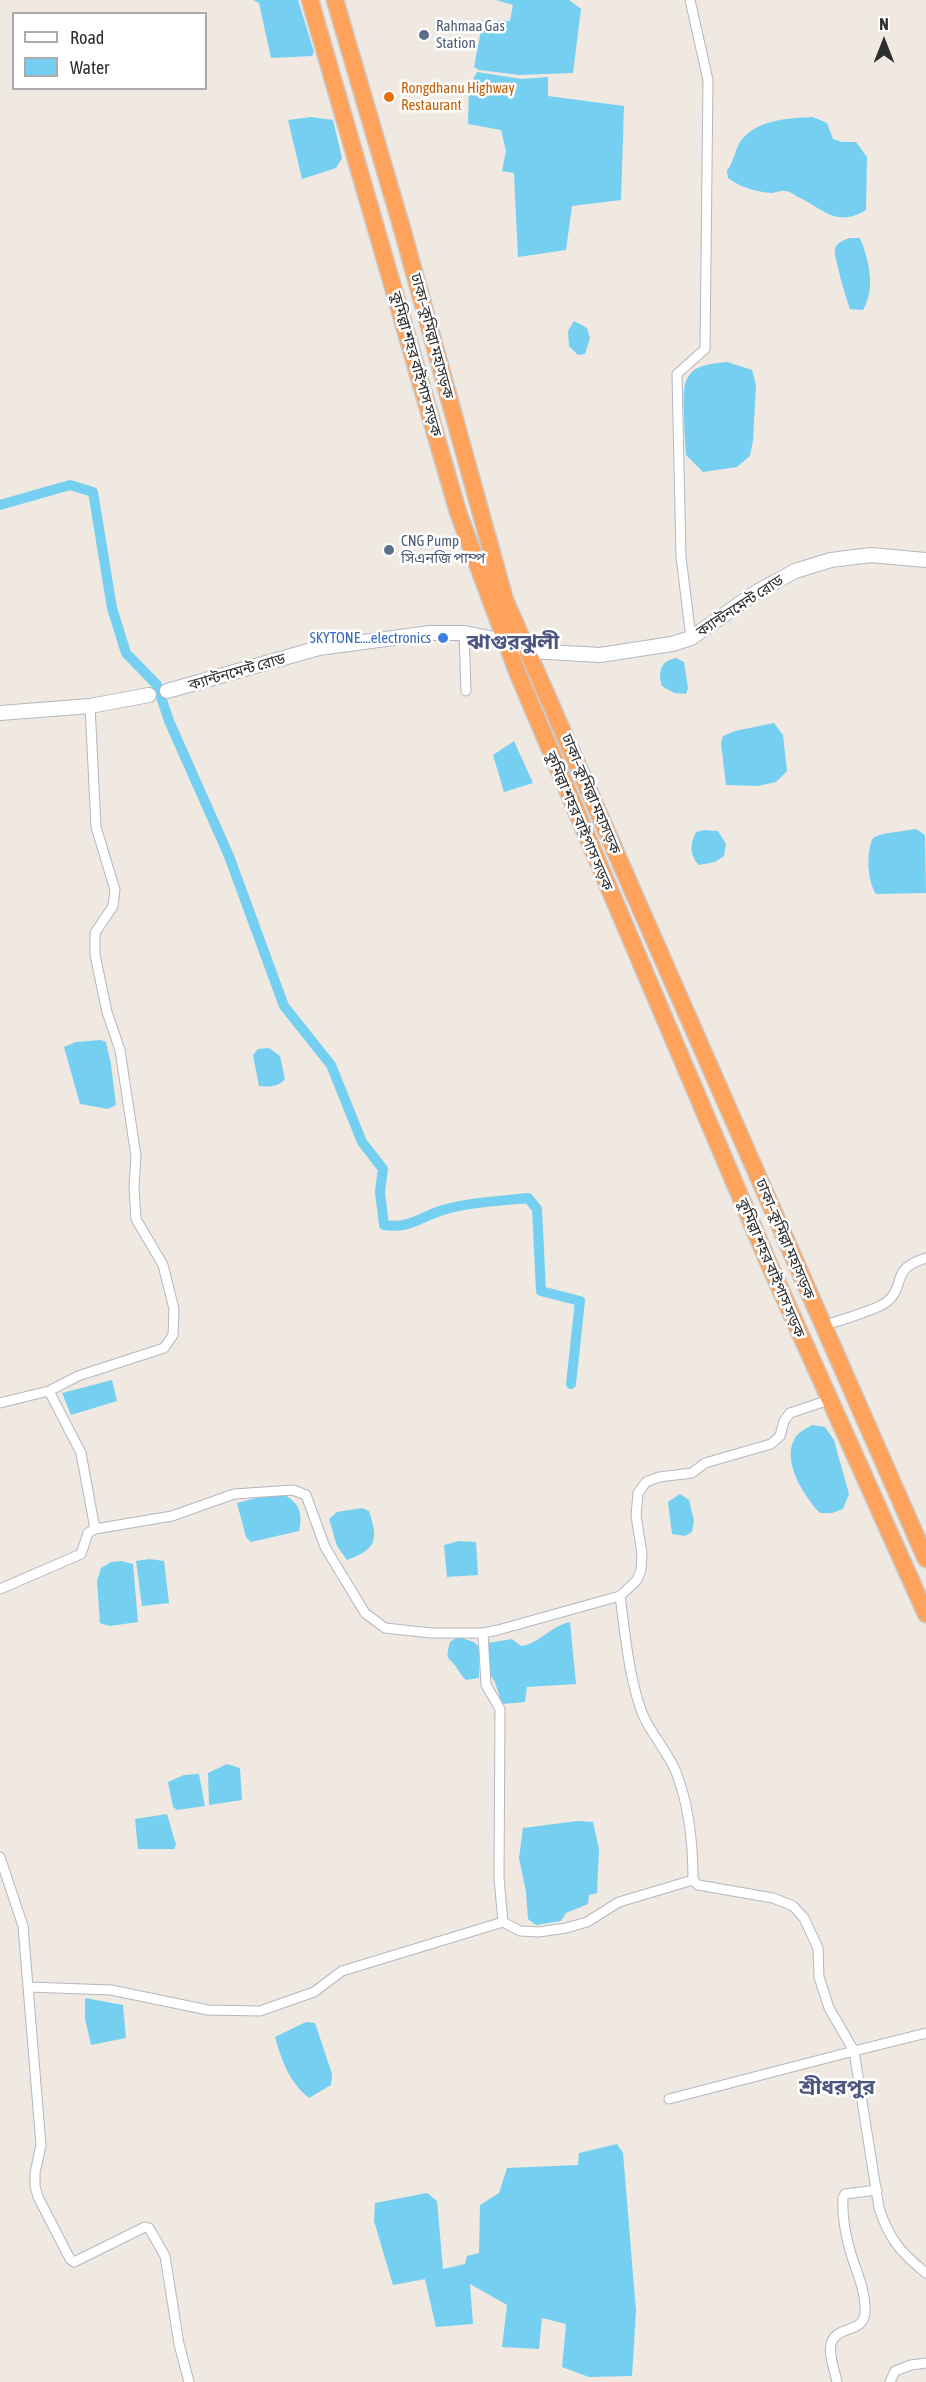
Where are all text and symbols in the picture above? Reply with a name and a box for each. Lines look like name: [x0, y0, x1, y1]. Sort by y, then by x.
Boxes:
legend: [12, 12, 207, 90]
north arrow: [854, 12, 914, 72]
text: N: [879, 15, 889, 33]
place label: Rahmaa Gas Station: [436, 17, 505, 52]
text: Road: [70, 27, 104, 48]
marker: Rahmaa Gas Station: [417, 28, 431, 42]
text: Water: [70, 57, 109, 78]
place label: Rongdhanu Highway Restaurant: [401, 79, 515, 114]
marker: Rongdhanu Highway Restaurant: [382, 90, 396, 104]
street label: ঢাকা–কুমিল্লা মহাসড়ক: [407, 271, 457, 401]
street label: কুমিল্লা শহর বাইপাস সড়ক: [387, 290, 445, 438]
place label: CNG Pump সিএনজি পাম্প: [401, 532, 485, 567]
marker: CNG Pump সিএনজি পাম্প: [382, 543, 396, 557]
street label: ক্যান্টনমেন্ট রোড: [693, 571, 787, 641]
place label: SKYTONE....electronics: [309, 629, 431, 647]
district label: ঝাগুরঝুলী: [467, 629, 559, 655]
marker: SKYTONE....electronics: [436, 631, 450, 645]
street label: ক্যান্টনমেন্ট রোড: [187, 650, 287, 694]
street label: ঢাকা–কুমিল্লা মহাসড়ক: [558, 731, 624, 857]
street label: কুমিল্লা শহর বাইপাস সড়ক: [541, 749, 617, 893]
street label: ঢাকা–কুমিল্লা মহাসড়ক: [752, 1176, 818, 1302]
street label: কুমিল্লা শহর বাইপাস সড়ক: [733, 1196, 809, 1340]
district label: শ্রীধরপুর: [799, 2074, 875, 2100]

